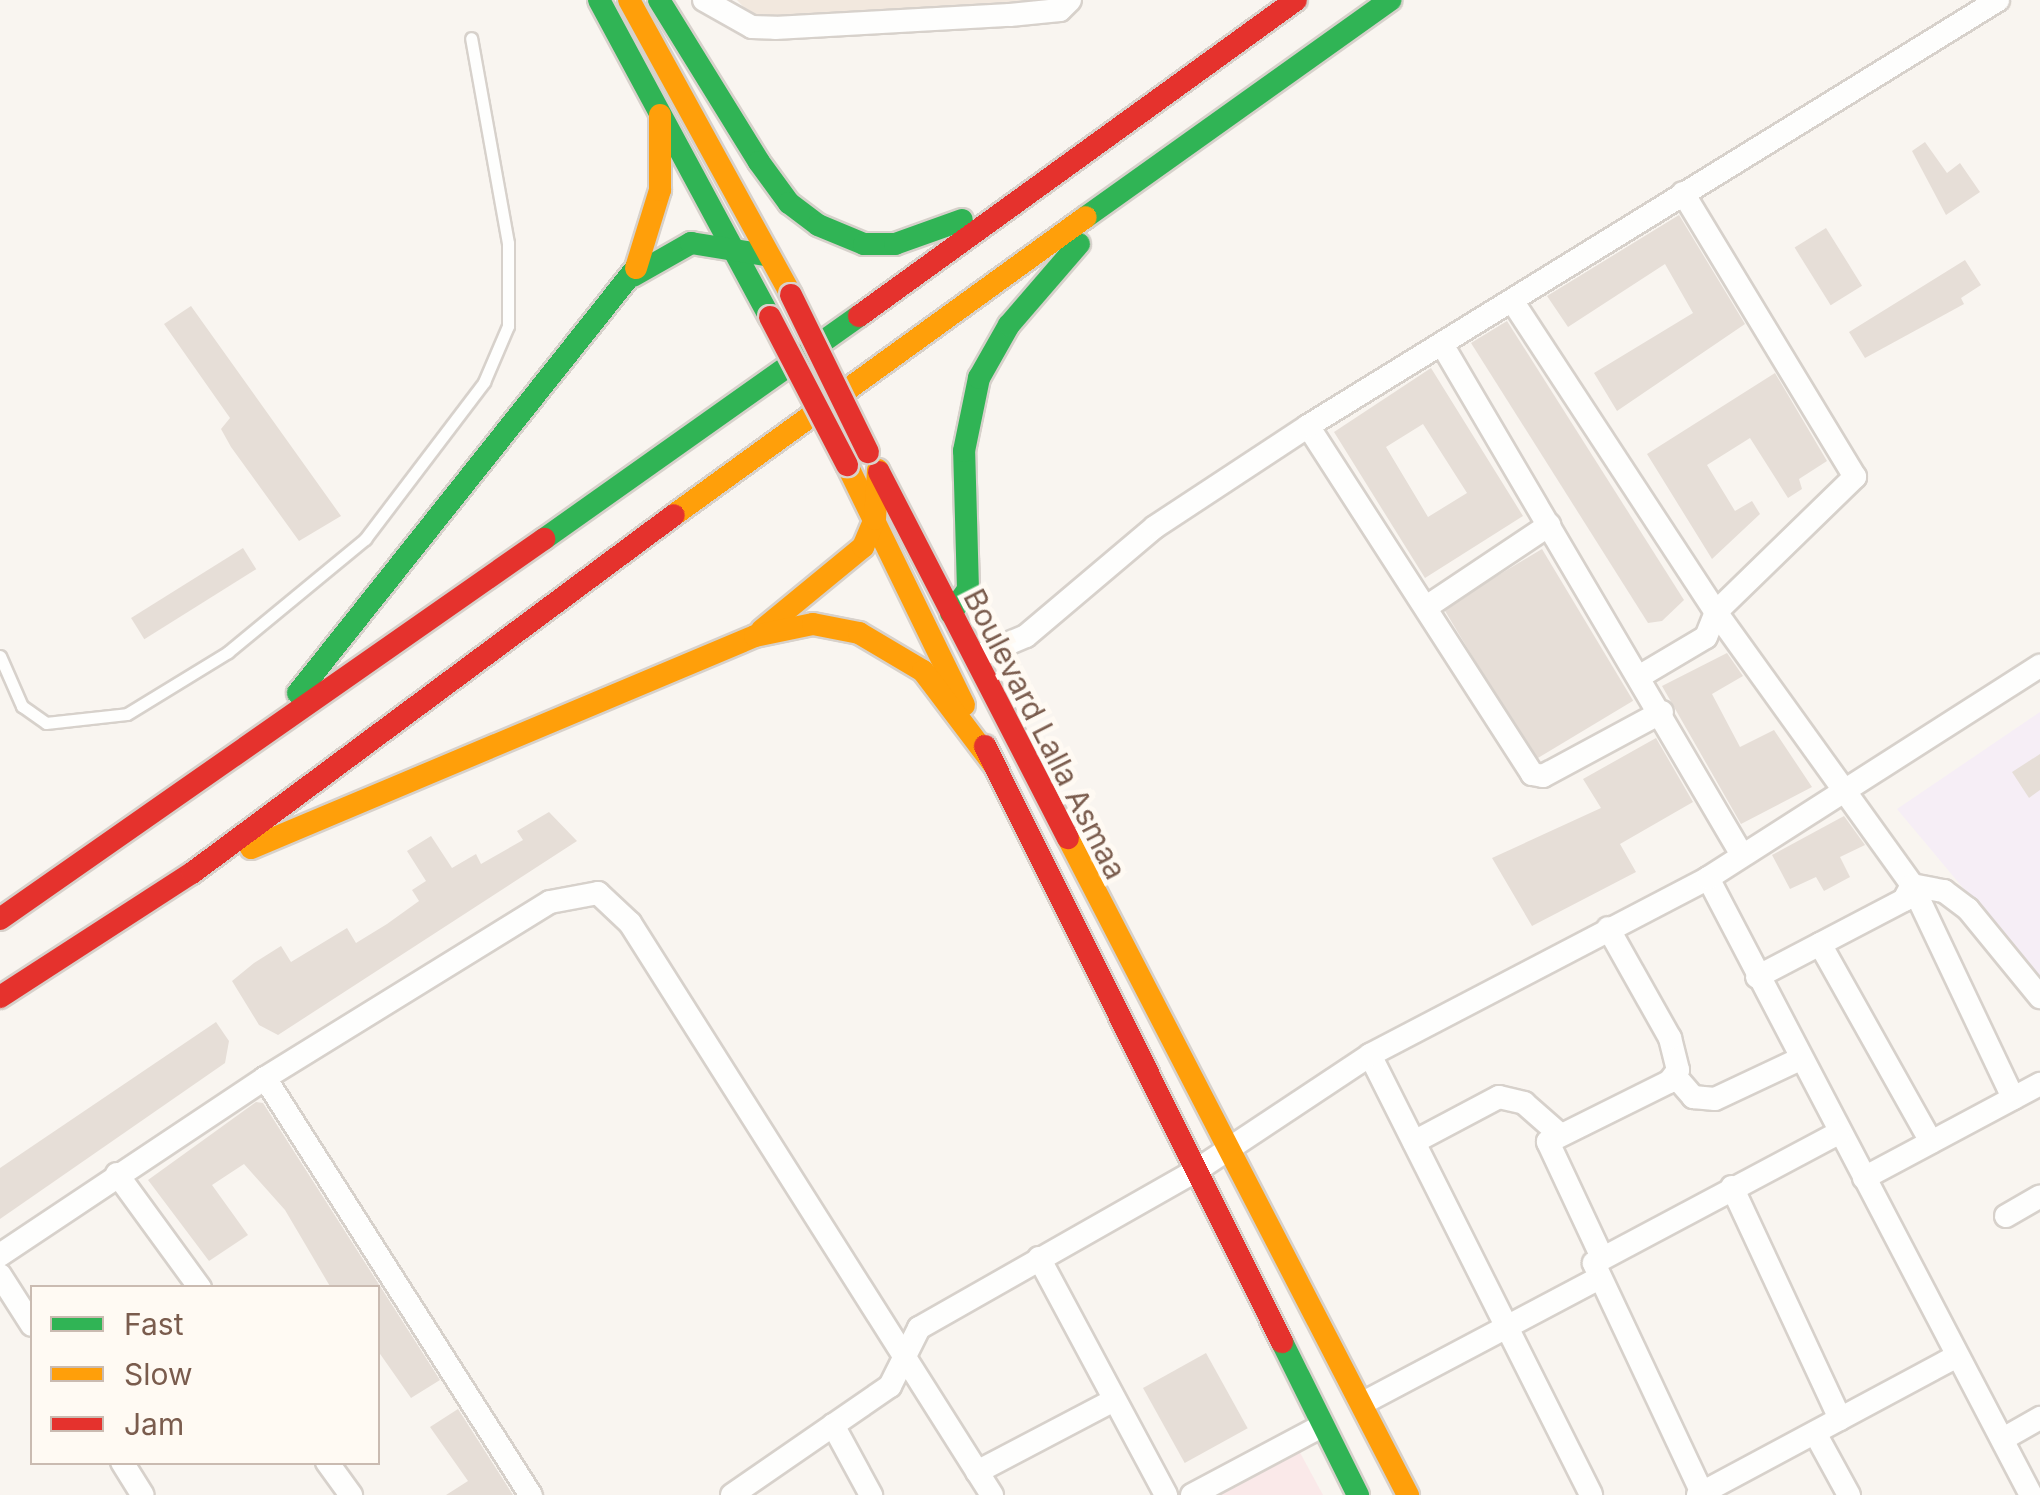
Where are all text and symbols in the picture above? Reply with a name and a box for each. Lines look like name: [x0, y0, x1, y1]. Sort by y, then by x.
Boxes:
street label: Boulevard Lalla Asmaa: [956, 583, 1134, 885]
legend: [30, 1285, 380, 1465]
text: Fast: [124, 1306, 183, 1342]
text: Slow: [124, 1356, 193, 1392]
text: Jam: [124, 1406, 184, 1442]

